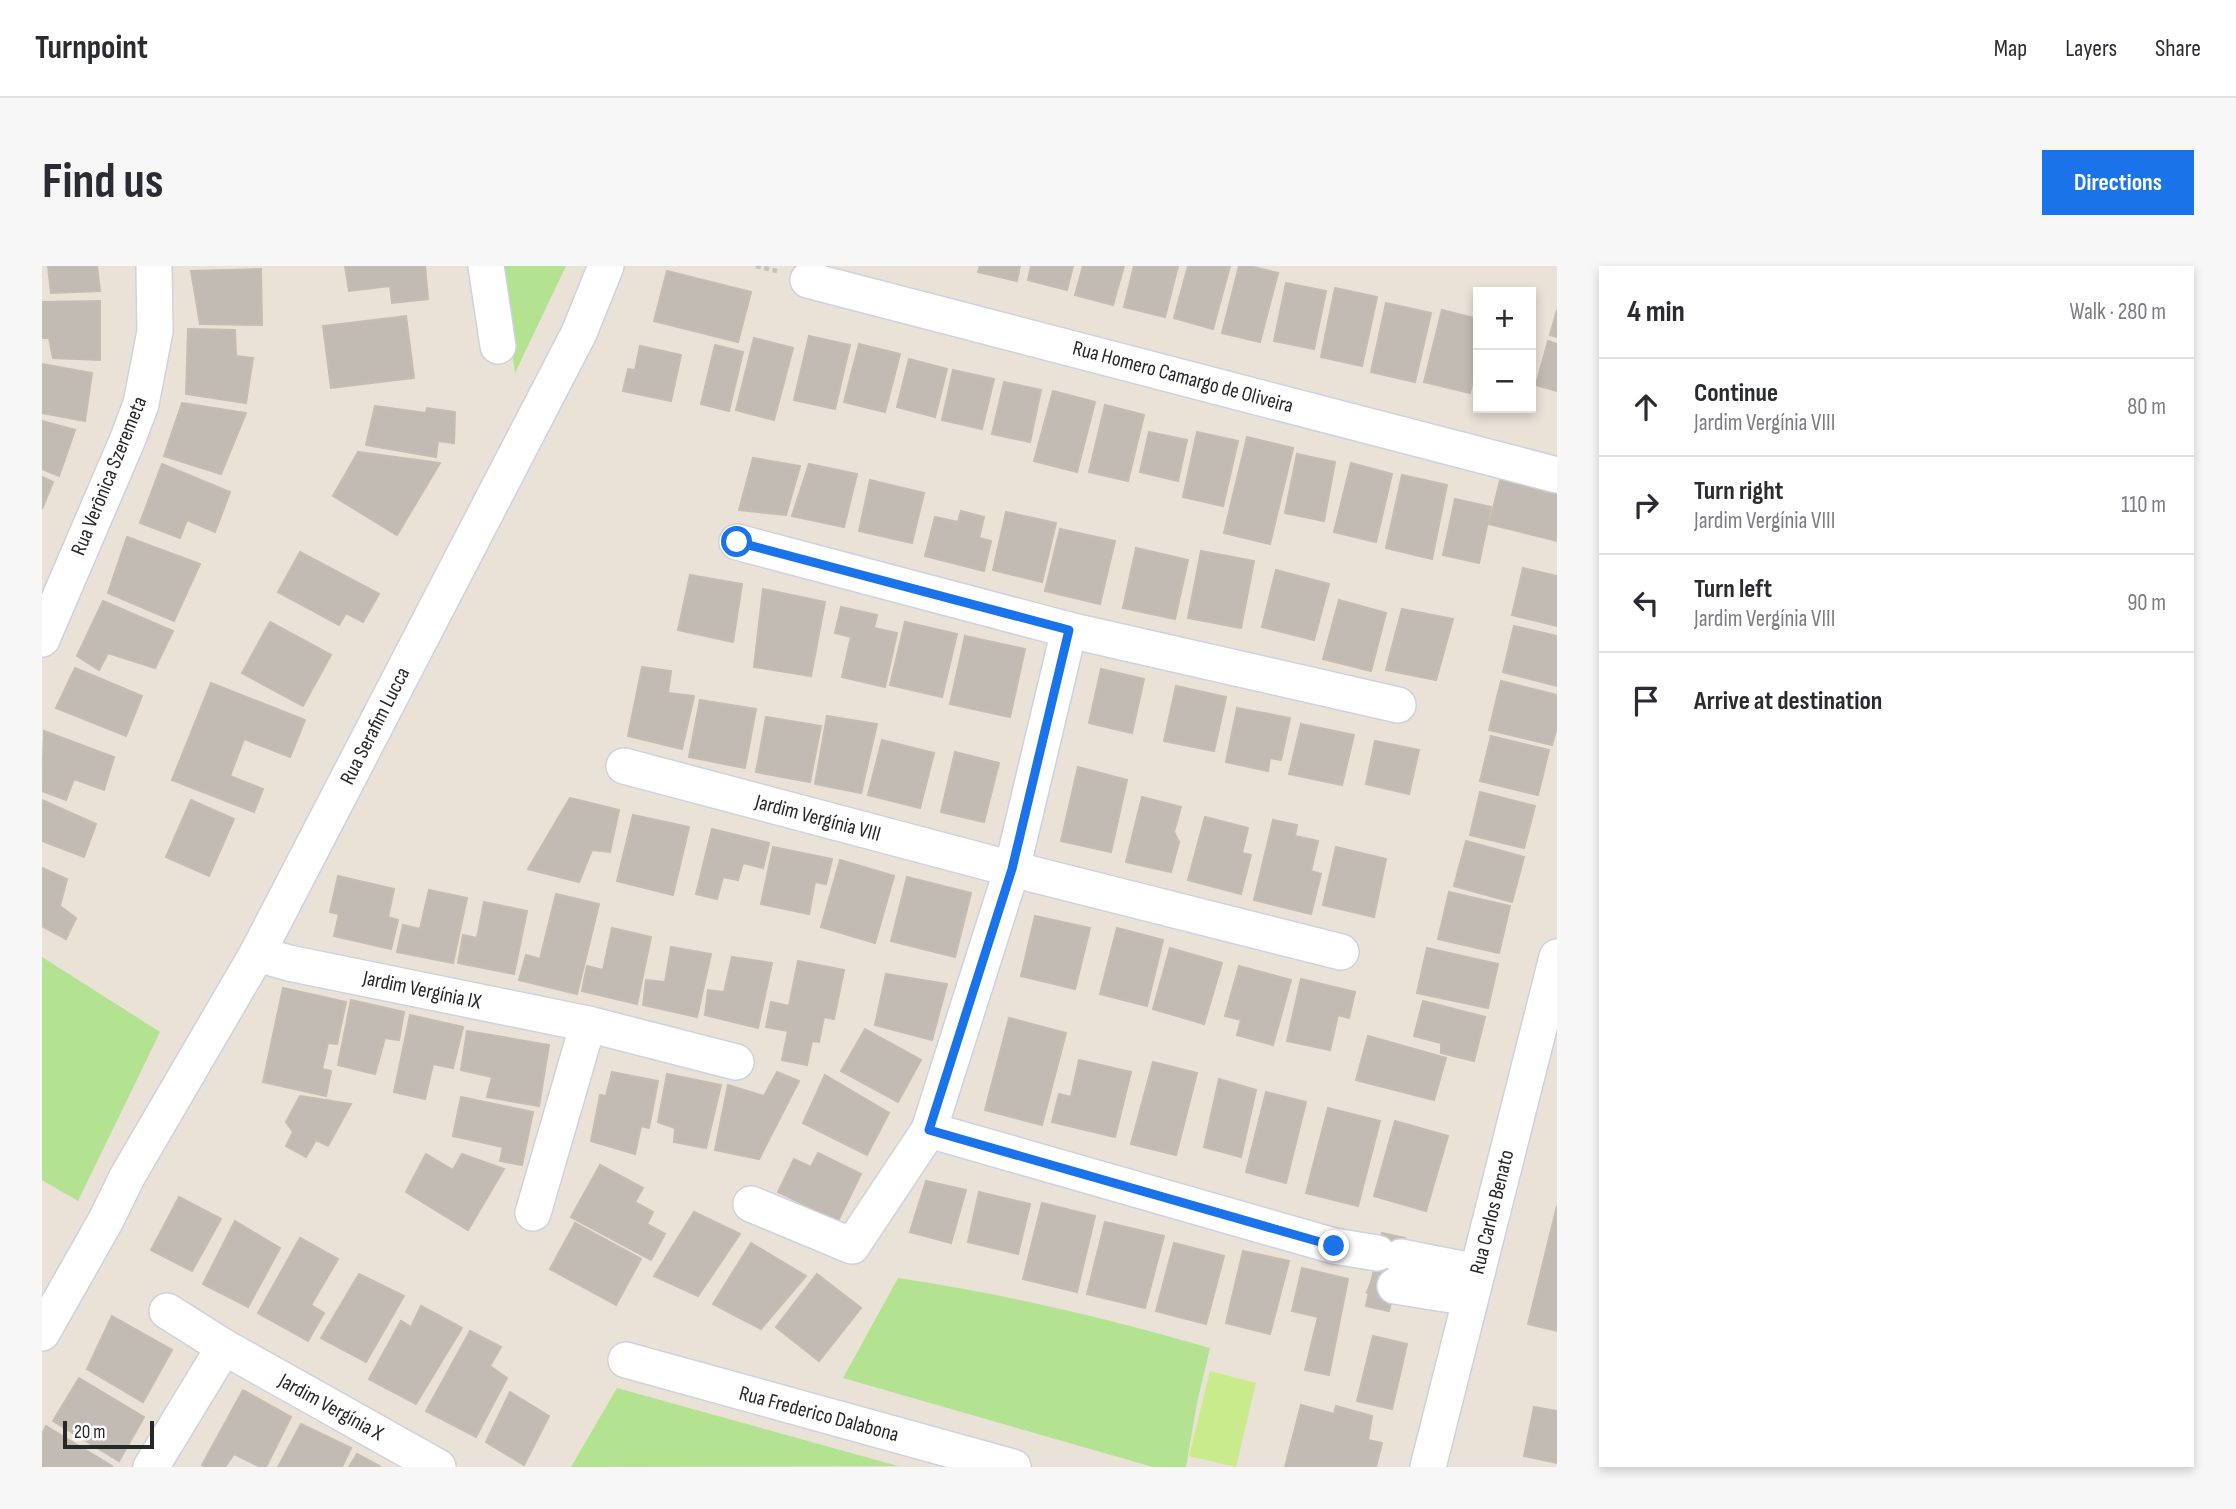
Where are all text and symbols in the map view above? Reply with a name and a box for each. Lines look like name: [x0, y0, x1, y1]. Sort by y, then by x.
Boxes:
text: Turnpoint: [35, 28, 148, 68]
text: Map: [1994, 34, 2027, 63]
text: Layers: [2065, 34, 2117, 63]
text: Share: [2155, 34, 2201, 63]
button: Directions: [2042, 150, 2194, 215]
text: Find us: [42, 153, 164, 212]
map controls: [1473, 287, 1536, 413]
button: +: [1473, 287, 1536, 350]
text: 4 min: [1627, 294, 1685, 330]
text: Walk · 280 m: [2070, 298, 2166, 326]
street label: Rua Homero Camargo de Oliveira: [1070, 335, 1296, 419]
button: −: [1473, 350, 1536, 413]
text: Continue: [1694, 378, 1778, 409]
icon: ahead: [1627, 388, 1665, 426]
street label: Rua Verônica Szeremeta: [66, 393, 152, 559]
text: 80 m: [2127, 393, 2166, 421]
text: Jardim Vergínia VIII: [1694, 409, 1835, 437]
text: Turn right: [1694, 476, 1783, 507]
icon: right: [1627, 486, 1665, 524]
text: 110 m: [2121, 491, 2166, 519]
text: Jardim Vergínia VIII: [1694, 507, 1835, 535]
route start: [721, 526, 752, 557]
text: Turn left: [1694, 574, 1772, 605]
icon: left: [1627, 584, 1665, 622]
text: 90 m: [2127, 589, 2166, 617]
text: Jardim Vergínia VIII: [1694, 605, 1835, 633]
street label: Rua Serafim Lucca: [335, 663, 415, 789]
icon: arrive: [1627, 682, 1665, 720]
text: Arrive at destination: [1694, 686, 1882, 717]
street label: Jardim Vergínia VIII: [751, 789, 884, 847]
street label: Jardim Vergínia IX: [360, 965, 483, 1015]
street label: Rua Carlos Benato: [1464, 1147, 1520, 1277]
route end: [1318, 1230, 1349, 1261]
street label: Jardim Vergínia X: [273, 1368, 388, 1446]
street label: Rua Frederico Dalabona: [736, 1381, 902, 1447]
scale bar: [63, 1418, 154, 1450]
text: 20 m: [74, 1421, 106, 1444]

